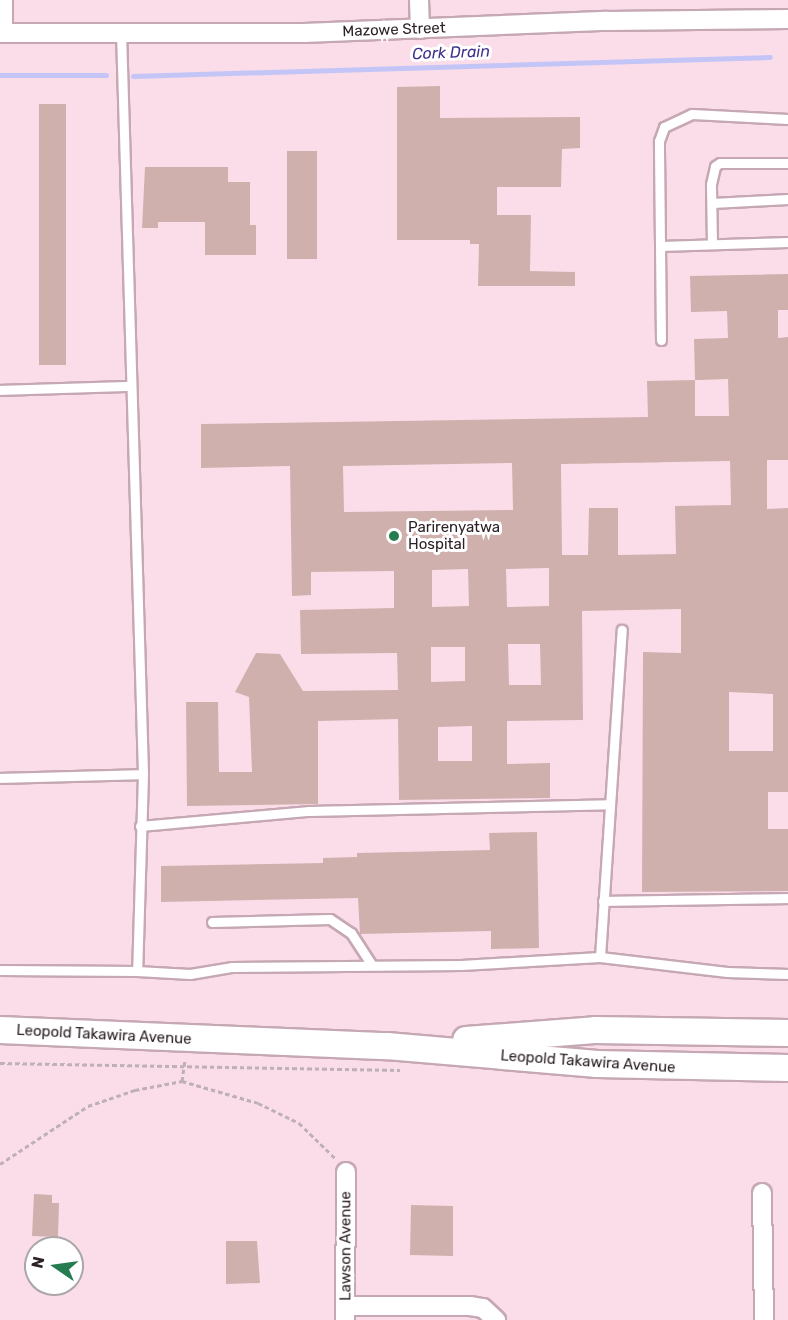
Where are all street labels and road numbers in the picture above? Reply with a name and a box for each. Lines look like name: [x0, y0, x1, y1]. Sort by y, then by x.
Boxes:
street label: Mazowe Street: [342, 19, 446, 41]
street label: Leopold Takawira Avenue: [16, 1021, 192, 1049]
street label: Leopold Takawira Avenue: [499, 1047, 677, 1077]
street label: Lawson Avenue: [337, 1191, 355, 1301]

